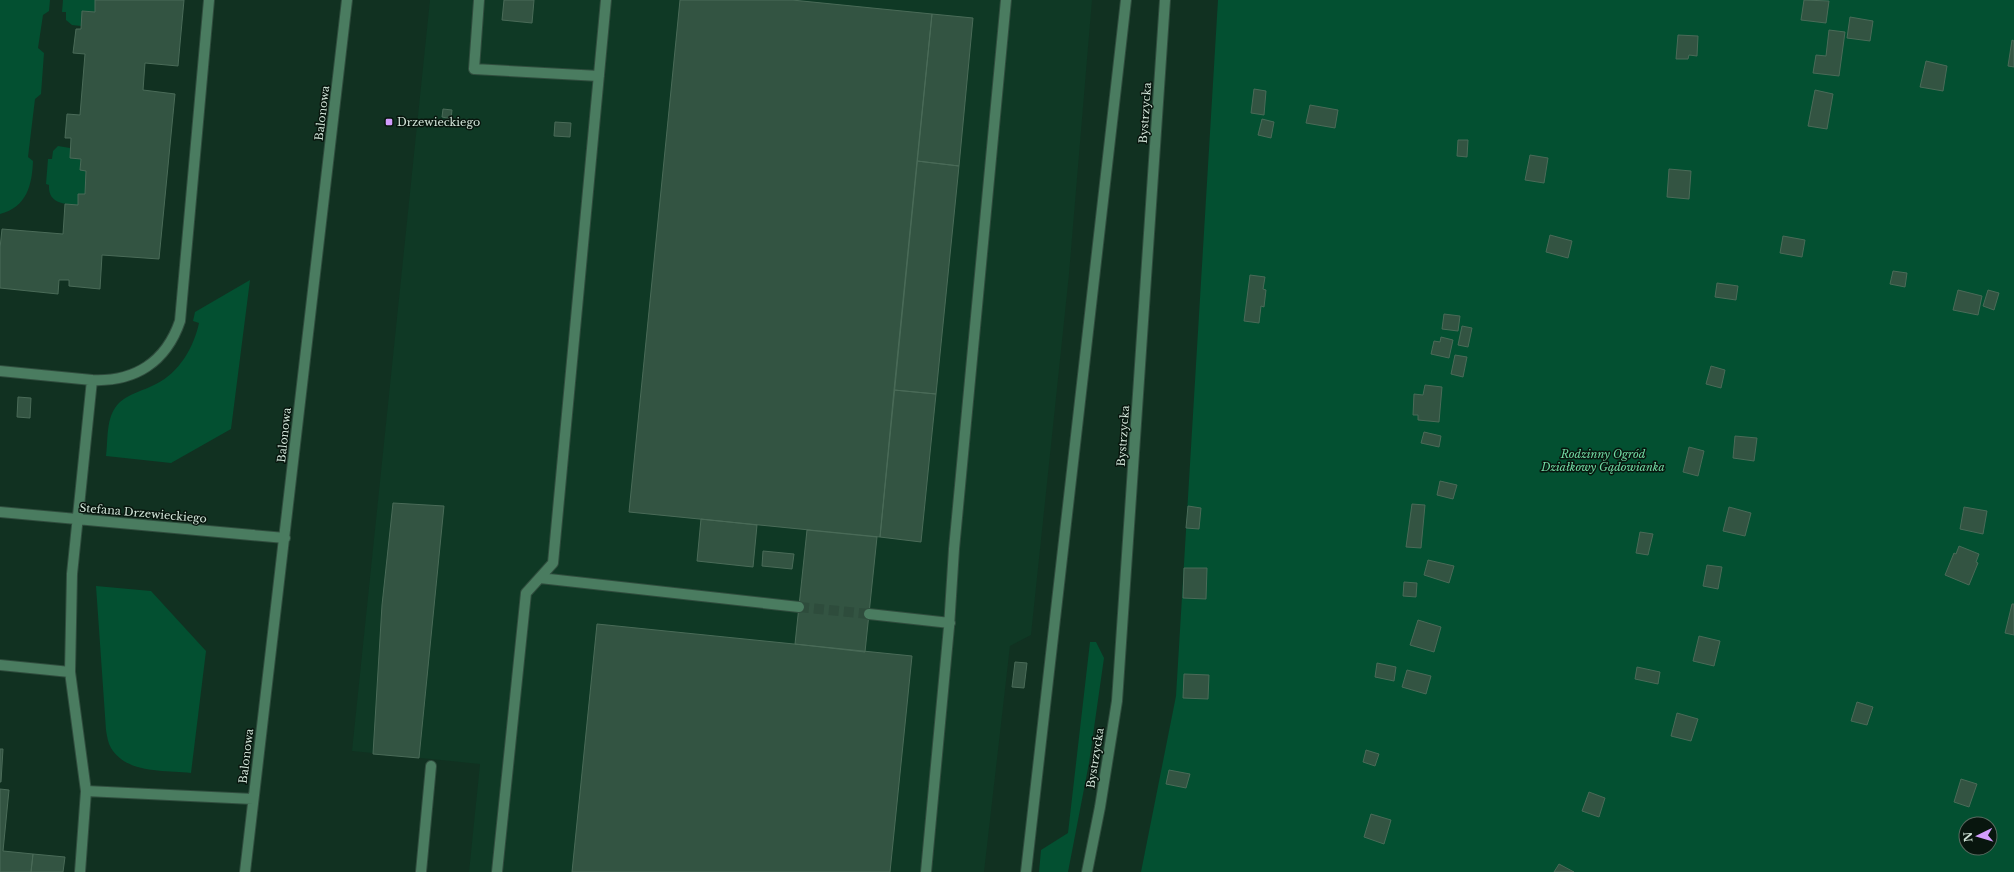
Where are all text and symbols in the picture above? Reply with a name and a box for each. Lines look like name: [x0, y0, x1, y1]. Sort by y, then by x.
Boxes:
street label: Bystrzycka: [1136, 81, 1154, 144]
street label: Balonowa: [312, 84, 332, 141]
place label: Drzewieckiego: [397, 115, 480, 129]
marker: Drzewieckiego: [384, 117, 394, 127]
street label: Bystrzycka: [1114, 404, 1132, 467]
street label: Balonowa: [274, 406, 294, 463]
park label: Rodzinny Ogród Działkowy Gądowianka: [1540, 447, 1665, 474]
street label: Stefana Drzewieckiego: [79, 500, 207, 526]
street label: Bystrzycka: [1083, 726, 1107, 789]
street label: Balonowa: [236, 727, 256, 784]
north arrow: [1958, 816, 1998, 856]
text: N: [1961, 830, 1975, 843]

